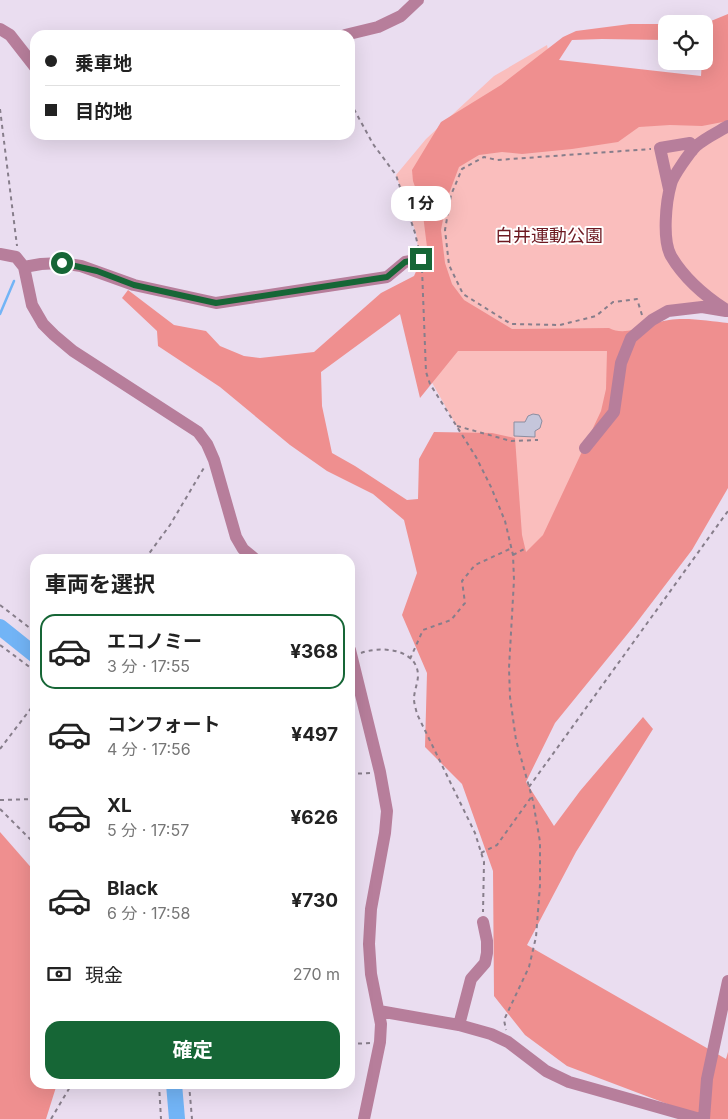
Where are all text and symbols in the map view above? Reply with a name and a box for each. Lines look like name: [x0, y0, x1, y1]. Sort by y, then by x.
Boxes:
map controls: [658, 15, 713, 70]
button: locate: [658, 15, 713, 70]
text: 乗車地: [75, 52, 132, 75]
text: 目的地: [75, 100, 132, 123]
callout: 1 分: [391, 186, 451, 222]
text: 1 分: [408, 193, 434, 213]
park label: 白井運動公園: [495, 225, 603, 246]
route end: [410, 248, 432, 270]
route start: [51, 252, 73, 274]
text: 車両を選択: [45, 571, 155, 597]
icon: car: [47, 629, 92, 674]
text: エコノミー: [107, 630, 202, 653]
text: ¥368: [290, 640, 338, 663]
text: 3 分 · 17:55: [107, 656, 190, 676]
icon: car: [47, 712, 92, 757]
text: コンフォート: [107, 713, 220, 736]
text: ¥497: [291, 723, 338, 746]
text: 4 分 · 17:56: [107, 739, 191, 759]
text: XL: [107, 794, 132, 817]
icon: car: [47, 795, 92, 840]
text: ¥626: [291, 806, 338, 829]
text: 5 分 · 17:57: [107, 820, 189, 840]
text: Black: [107, 877, 158, 900]
icon: car: [47, 878, 92, 923]
text: ¥730: [291, 889, 338, 912]
text: 6 分 · 17:58: [107, 903, 190, 923]
icon: cash: [45, 960, 73, 988]
text: 現金: [85, 964, 123, 987]
text: 270 m: [293, 964, 340, 984]
button: 確定: [45, 1021, 340, 1079]

